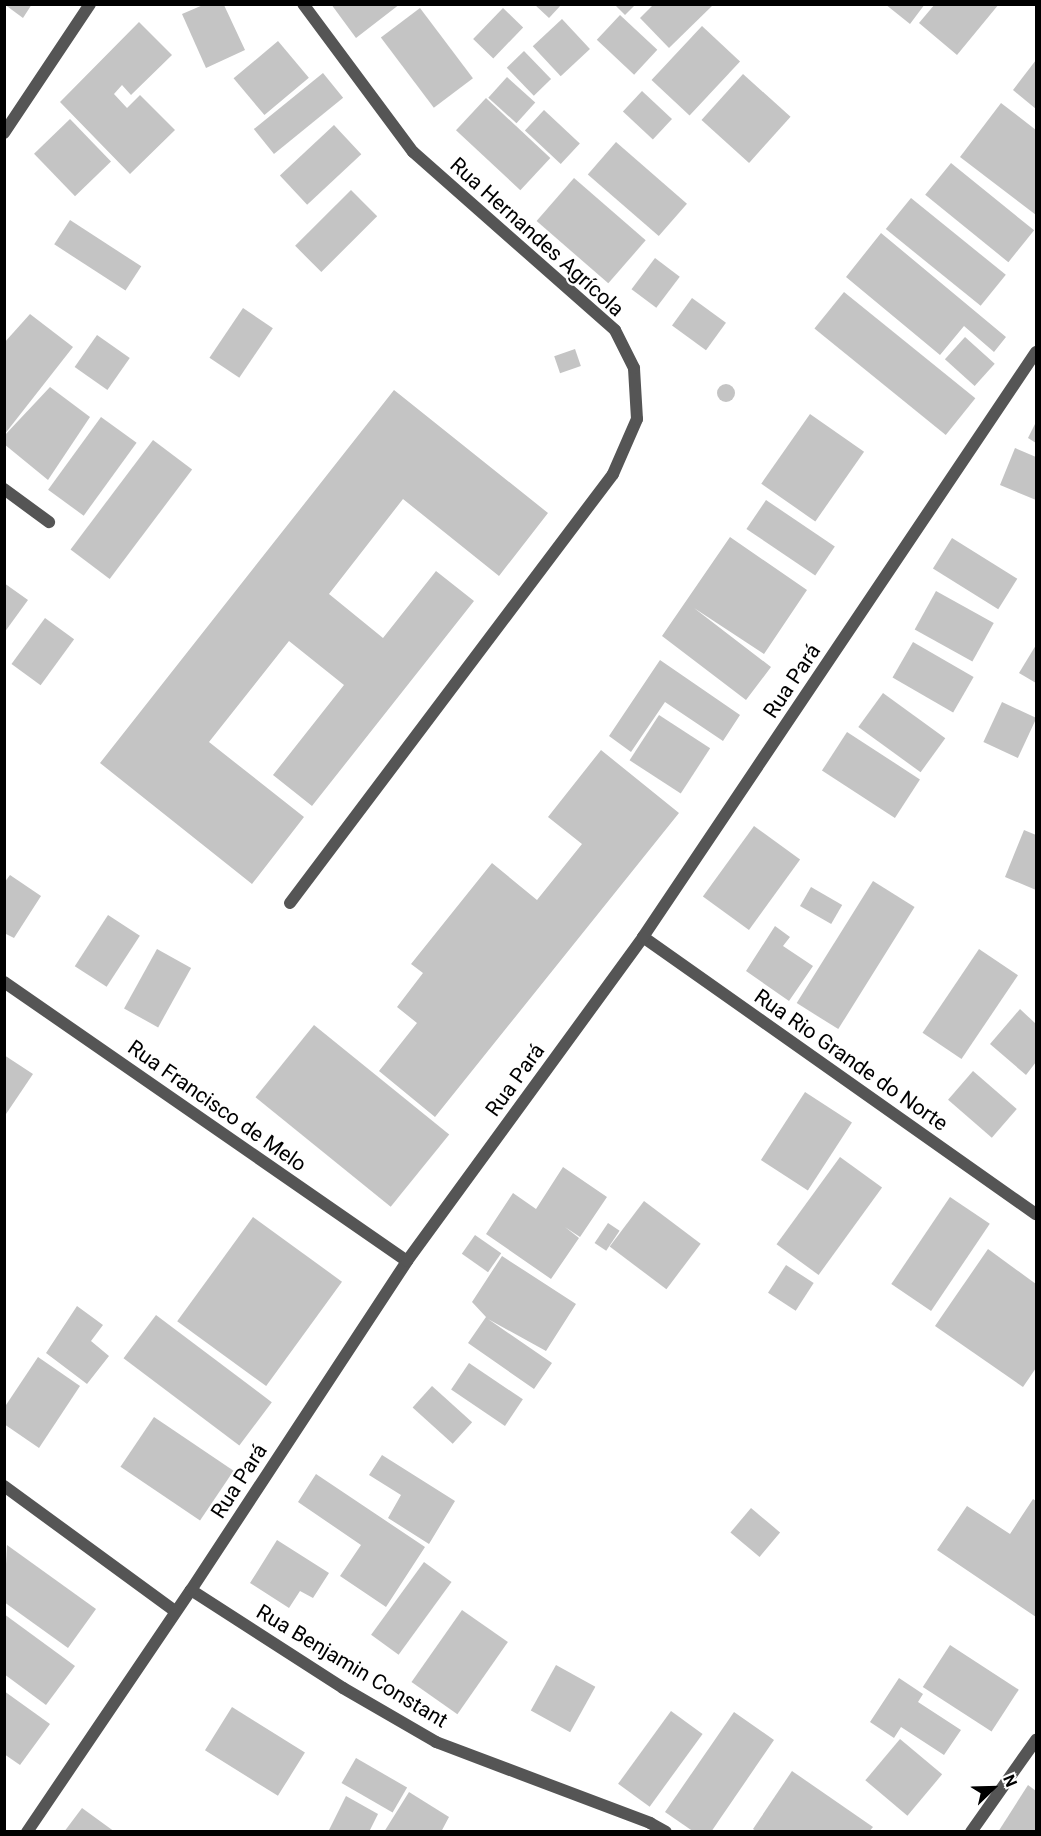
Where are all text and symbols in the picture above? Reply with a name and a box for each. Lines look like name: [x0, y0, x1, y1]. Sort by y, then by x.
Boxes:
street label: Rua Hernandes Agrícola: [445, 152, 629, 322]
street label: Rua Pará: [758, 639, 826, 723]
street label: Rua Rio Grande do Norte: [749, 984, 953, 1136]
street label: Rua Francisco de Melo: [123, 1035, 311, 1177]
street label: Rua Pará: [480, 1039, 550, 1121]
street label: Rua Pará: [206, 1439, 272, 1523]
street label: Rua Benjamin Constant: [252, 1599, 452, 1733]
north arrow: [963, 1758, 1023, 1818]
text: N: [999, 1772, 1021, 1790]

